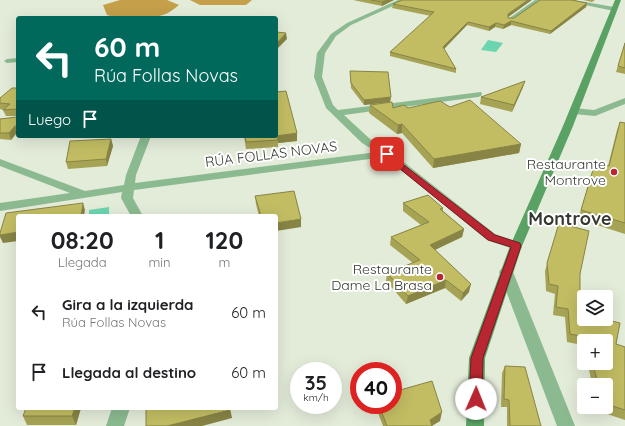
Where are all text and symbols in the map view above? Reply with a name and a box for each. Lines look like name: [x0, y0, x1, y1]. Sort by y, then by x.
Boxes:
text: 60 m: [94, 29, 160, 64]
icon: left: [28, 32, 80, 84]
text: Rúa Follas Novas: [94, 64, 238, 87]
icon: arrive: [79, 108, 101, 130]
text: Luego: [28, 110, 71, 129]
street label: RÚA FOLLAS NOVAS: [204, 137, 338, 171]
pin: [370, 137, 404, 171]
icon: arrive: [376, 143, 398, 165]
place label: Restaurante Montrove: [527, 155, 606, 189]
marker: Restaurante Montrove: [609, 167, 619, 177]
district label: Montrove: [528, 207, 612, 230]
text: 08:20: [51, 225, 114, 255]
text: 1: [155, 225, 164, 255]
text: 120: [205, 225, 243, 255]
text: Llegada: [58, 254, 107, 270]
text: min: [148, 254, 171, 270]
text: m: [218, 254, 230, 270]
place label: Restaurante Dame La Brasa: [331, 260, 432, 294]
marker: Restaurante Dame La Brasa: [435, 272, 445, 282]
map controls: [577, 290, 613, 414]
button: layers: [577, 290, 613, 326]
text: Gira a la izquierda: [62, 295, 194, 314]
icon: left: [28, 301, 50, 323]
text: 60 m: [231, 303, 266, 322]
text: Rúa Follas Novas: [62, 314, 166, 330]
button: +: [577, 334, 613, 370]
icon: arrive: [28, 361, 50, 383]
speed limit sign: 40: [350, 362, 402, 414]
text: Llegada al destino: [62, 363, 196, 382]
text: 60 m: [231, 363, 266, 382]
text: 35: [305, 370, 327, 395]
position arrow: [455, 378, 497, 420]
button: −: [577, 378, 613, 414]
text: km/h: [303, 391, 329, 404]

